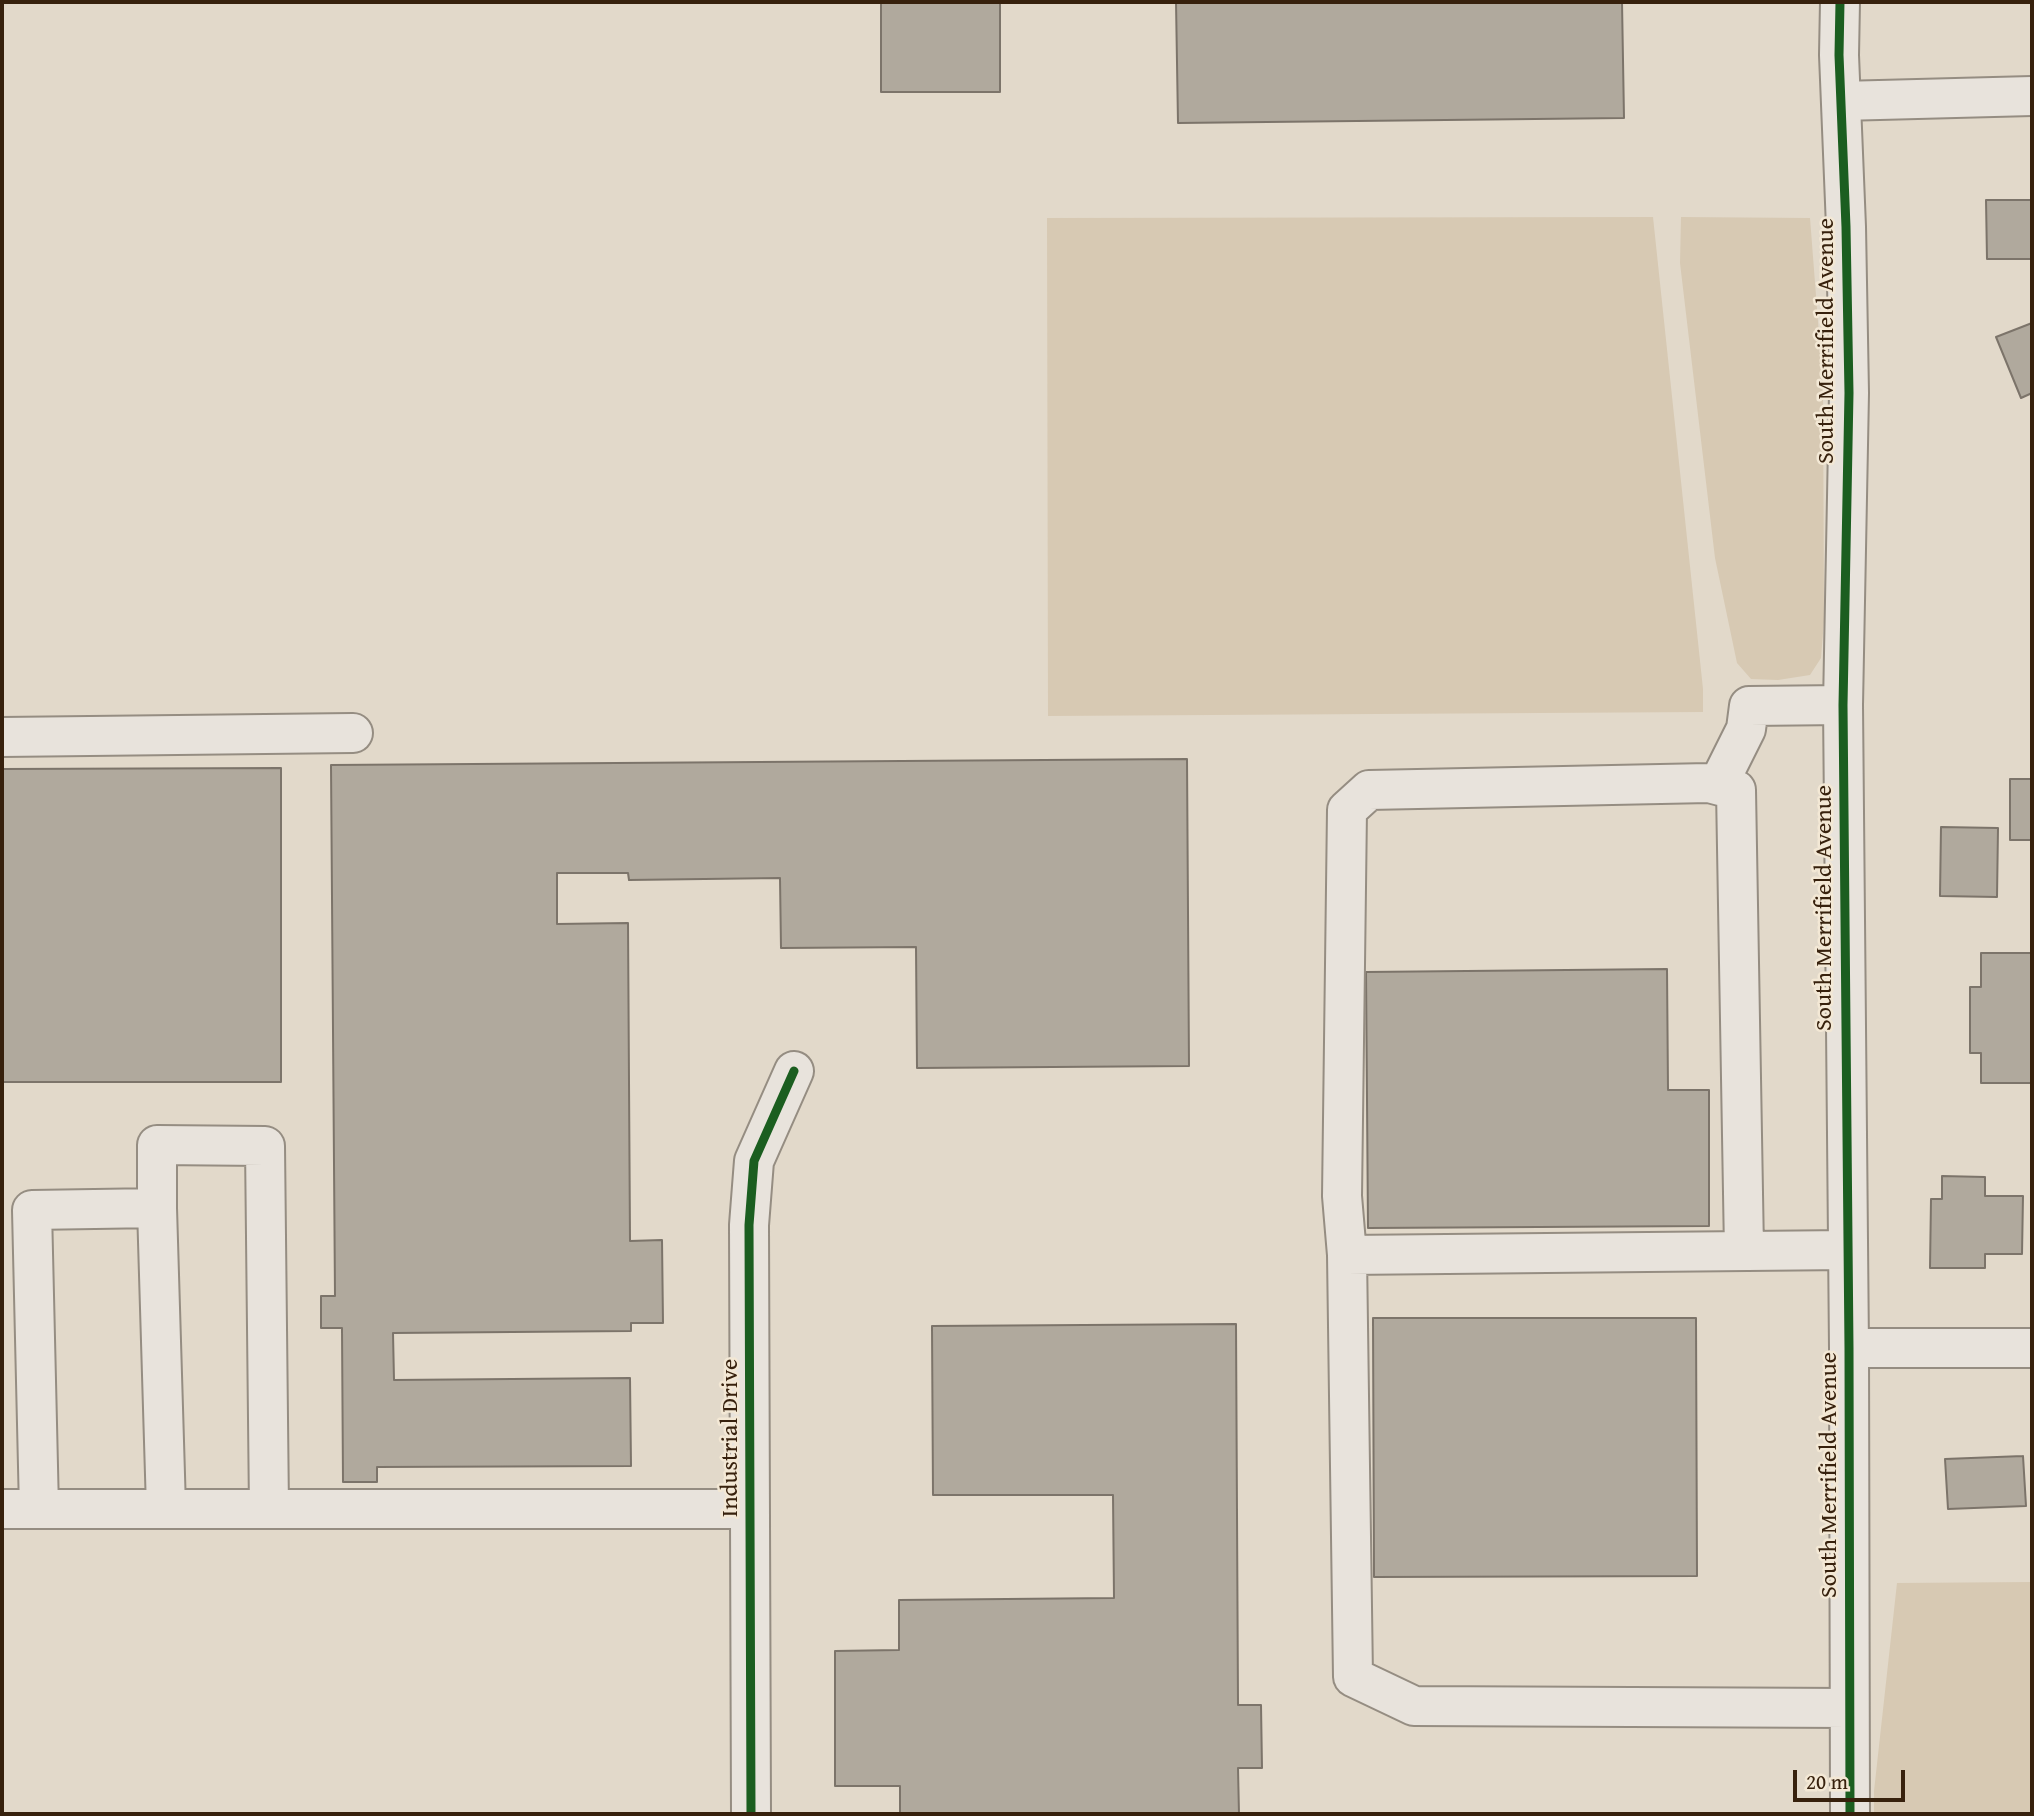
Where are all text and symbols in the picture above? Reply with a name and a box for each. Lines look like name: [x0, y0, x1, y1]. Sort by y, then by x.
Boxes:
street label: South Merrifield Avenue: [1813, 218, 1841, 464]
street label: South Merrifield Avenue: [1811, 785, 1839, 1031]
street label: South Merrifield Avenue: [1816, 1352, 1844, 1598]
street label: Industrial Drive: [717, 1359, 745, 1517]
scale bar: [1796, 1756, 1908, 1800]
text: 20 m: [1806, 1766, 1848, 1797]

